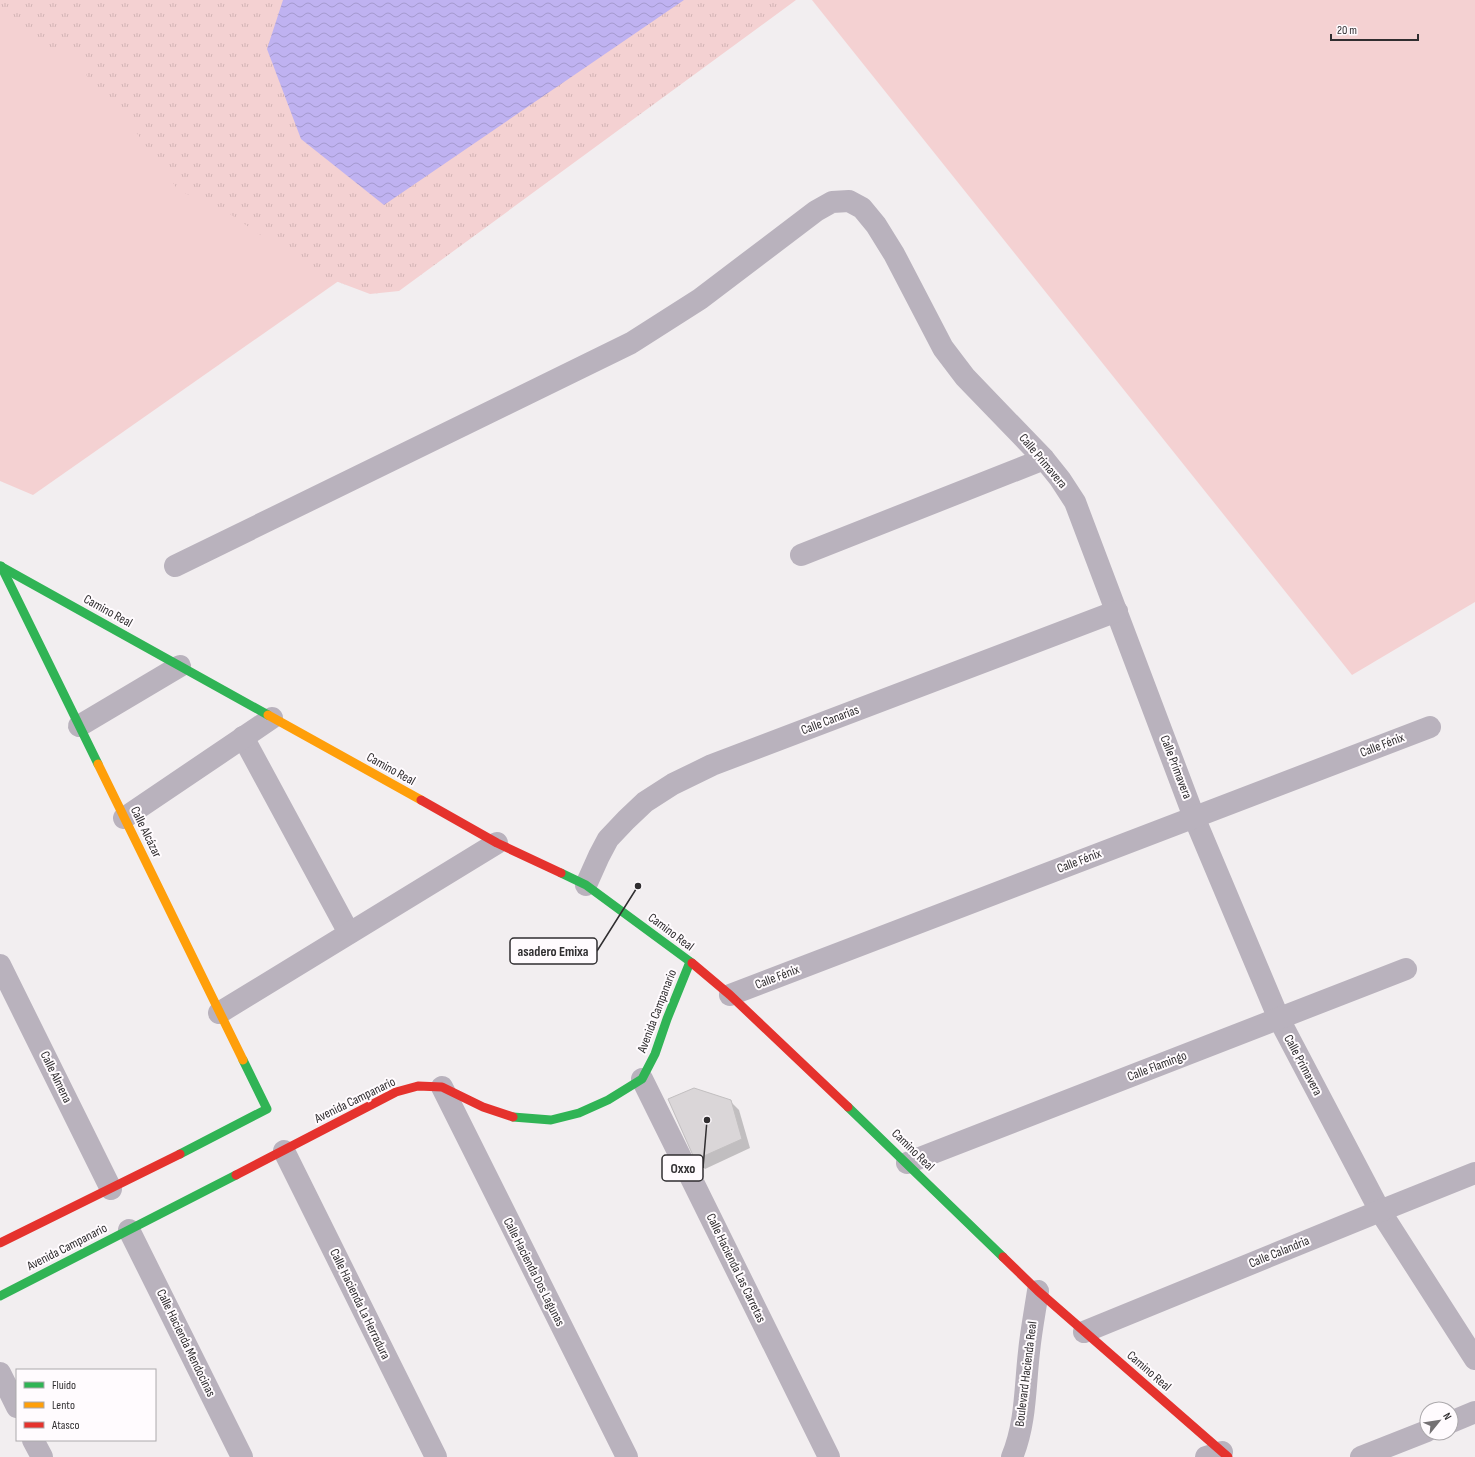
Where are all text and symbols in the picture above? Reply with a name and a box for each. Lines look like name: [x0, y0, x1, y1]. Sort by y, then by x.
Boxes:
scale bar: [1331, 16, 1418, 42]
text: 20 m: [1337, 23, 1357, 38]
street label: Calle Primavera: [1015, 430, 1071, 492]
street label: Camino Real: [81, 591, 135, 631]
street label: Calle Canarias: [799, 702, 862, 738]
street label: Calle Fénix: [1358, 729, 1406, 761]
street label: Calle Primavera: [1157, 733, 1195, 801]
street label: Camino Real: [364, 749, 418, 789]
street label: Calle Alcázar: [127, 804, 165, 860]
street label: Calle Fénix: [1055, 845, 1103, 877]
street label: Camino Real: [645, 910, 697, 954]
callout: asadero Emixa: [510, 938, 597, 964]
text: asadero Emixa: [518, 943, 589, 960]
street label: Calle Fénix: [753, 961, 801, 993]
street label: Avenida Campanario: [633, 967, 680, 1056]
street label: Calle Primavera: [1280, 1032, 1326, 1098]
street label: Calle Flamingo: [1125, 1047, 1189, 1085]
street label: Calle Almena: [37, 1049, 75, 1105]
street label: Avenida Campanario: [311, 1074, 398, 1127]
street label: Camino Real: [888, 1126, 938, 1174]
callout: Oxxo: [662, 1155, 703, 1181]
text: Oxxo: [671, 1160, 695, 1177]
street label: Calle Hacienda Las Carretas: [703, 1211, 769, 1325]
street label: Calle Hacienda Dos Lagunas: [500, 1215, 568, 1329]
street label: Avenida Campanario: [23, 1220, 110, 1275]
street label: Calle Calandria: [1246, 1233, 1312, 1271]
street label: Calle Hacienda La Herradura: [326, 1246, 394, 1362]
street label: Calle Hacienda Mendocinas: [153, 1286, 219, 1400]
street label: Boulevard Hacienda Real: [1012, 1320, 1040, 1428]
street label: Camino Real: [1124, 1347, 1174, 1395]
legend: [16, 1369, 156, 1441]
text: Fluido: [52, 1378, 76, 1393]
text: Lento: [52, 1398, 75, 1413]
north arrow: [1419, 1401, 1459, 1441]
text: N: [1440, 1410, 1454, 1422]
text: Atasco: [51, 1418, 79, 1433]

